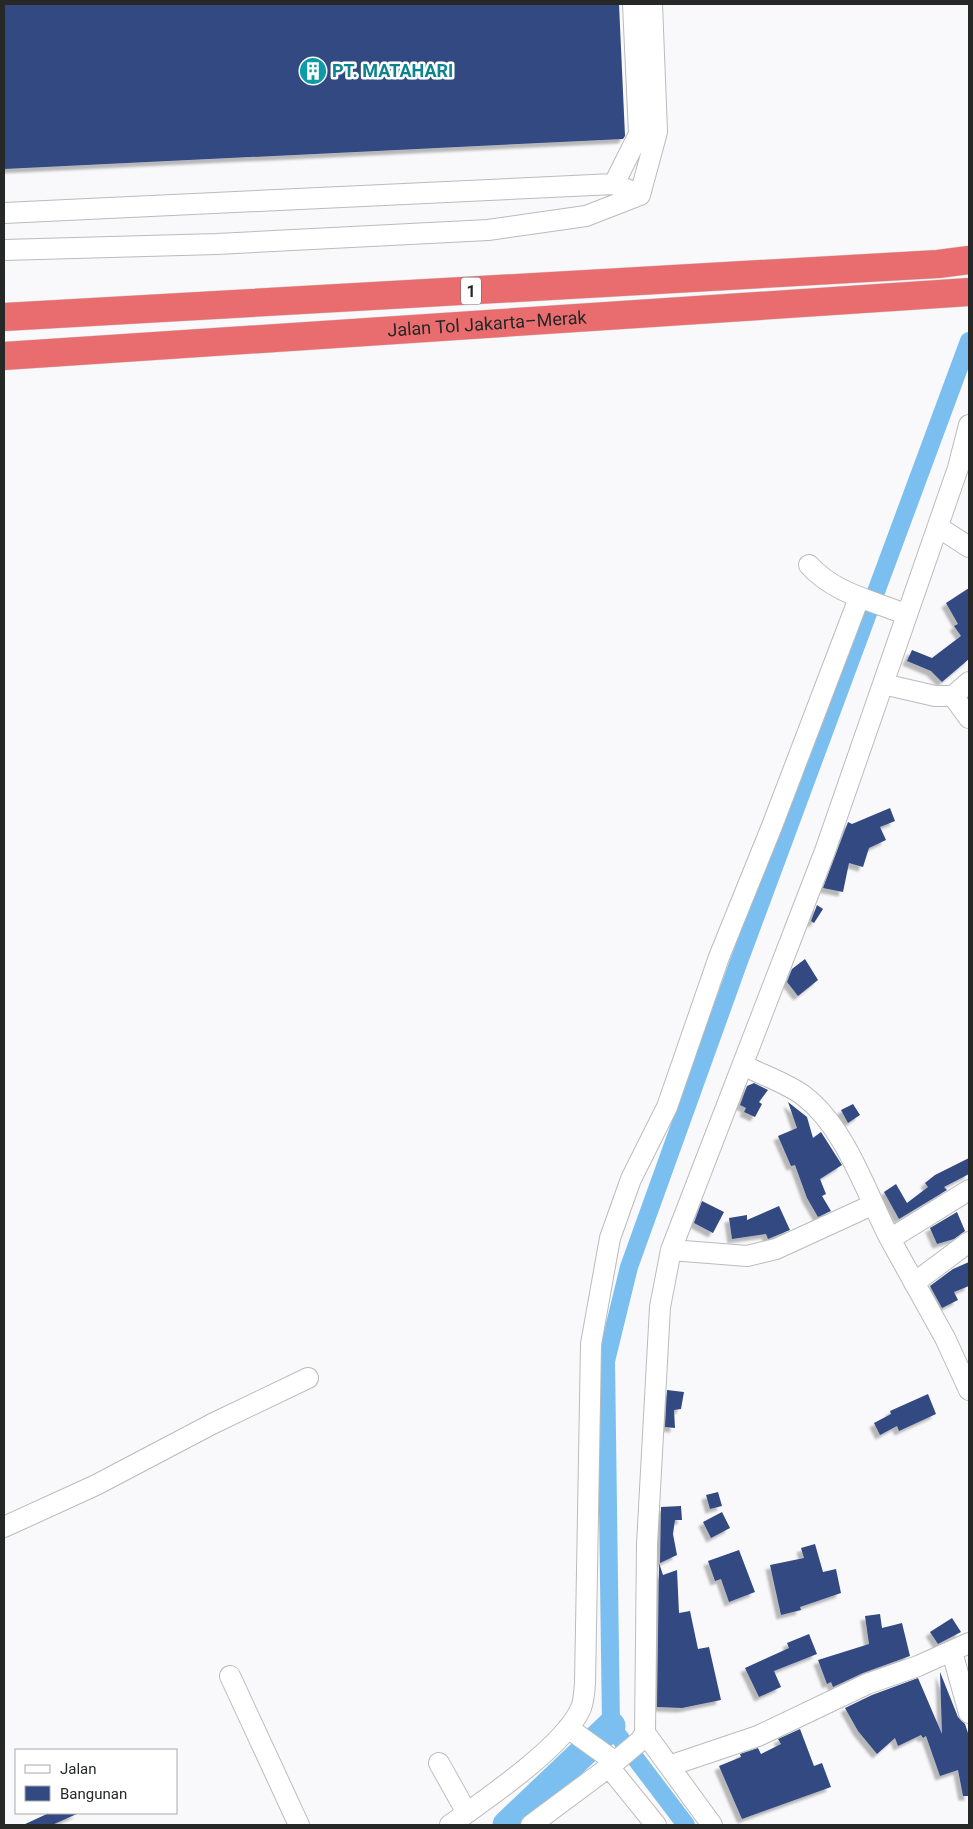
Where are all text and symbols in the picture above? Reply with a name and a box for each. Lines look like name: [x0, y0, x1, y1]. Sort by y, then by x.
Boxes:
building icon: PT. MATAHARI: [298, 56, 328, 86]
place label: PT. MATAHARI: [332, 60, 453, 81]
road number: 1: [461, 278, 481, 304]
street label: Jalan Tol Jakarta–Merak: [387, 306, 588, 341]
legend: [15, 1749, 178, 1814]
text: Jalan: [60, 1760, 97, 1778]
text: Bangunan: [60, 1785, 127, 1803]

